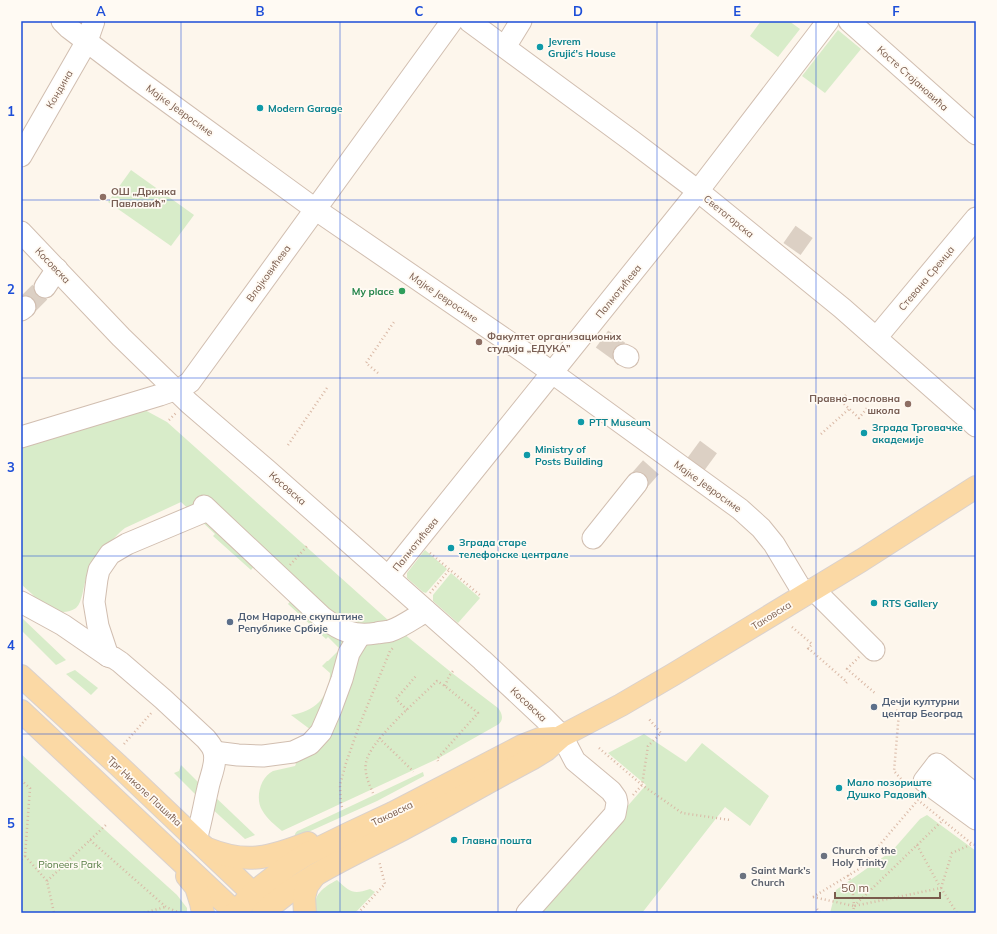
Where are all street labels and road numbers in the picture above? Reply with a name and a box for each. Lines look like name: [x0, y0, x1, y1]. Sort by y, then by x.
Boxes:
street label: Косте Стојановића: [874, 43, 951, 114]
street label: Кондина: [43, 68, 76, 111]
street label: Мајке Јевросиме: [143, 82, 216, 140]
street label: Светогорска: [701, 192, 757, 241]
street label: Влајковићева: [243, 242, 293, 304]
street label: Стевана Сремца: [895, 243, 957, 313]
street label: Косовска: [32, 245, 73, 286]
street label: Палмотићева: [593, 262, 644, 321]
street label: Мајке Јевросиме: [407, 270, 481, 326]
street label: Мајке Јевросиме: [671, 458, 744, 516]
street label: Косовска: [266, 469, 309, 508]
street label: Палмотићева: [390, 515, 441, 574]
street label: Таковска: [749, 598, 794, 633]
street label: Косовска: [508, 684, 550, 725]
street label: Трг Николе Пашића: [105, 754, 185, 829]
street label: Таковска: [369, 798, 415, 829]

